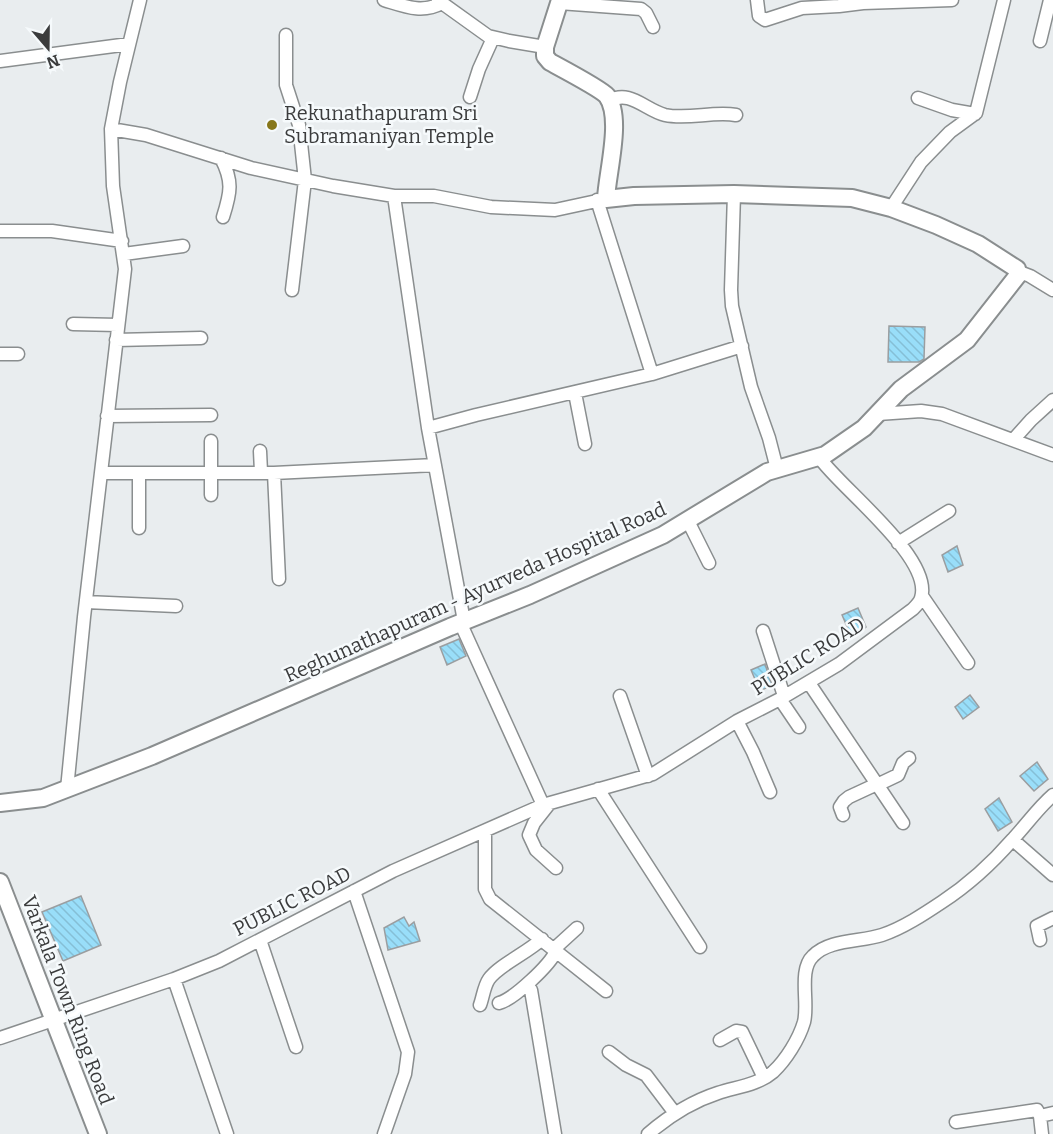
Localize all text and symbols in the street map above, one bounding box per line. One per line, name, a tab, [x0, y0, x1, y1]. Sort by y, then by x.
north arrow	[18, 18, 78, 78]
text: N	[44, 51, 62, 73]
place label: Rekunathapuram Sri Subramaniyan Temple	[284, 101, 494, 148]
marker: Rekunathapuram Sri Subramaniyan Temple	[265, 118, 279, 132]
street label: Reghunathapuram - Ayurveda Hospital Road	[280, 497, 670, 687]
street label: PUBLIC ROAD	[747, 612, 869, 700]
street label: PUBLIC ROAD	[229, 861, 355, 941]
street label: Varkala Town Ring Road	[17, 892, 119, 1108]

